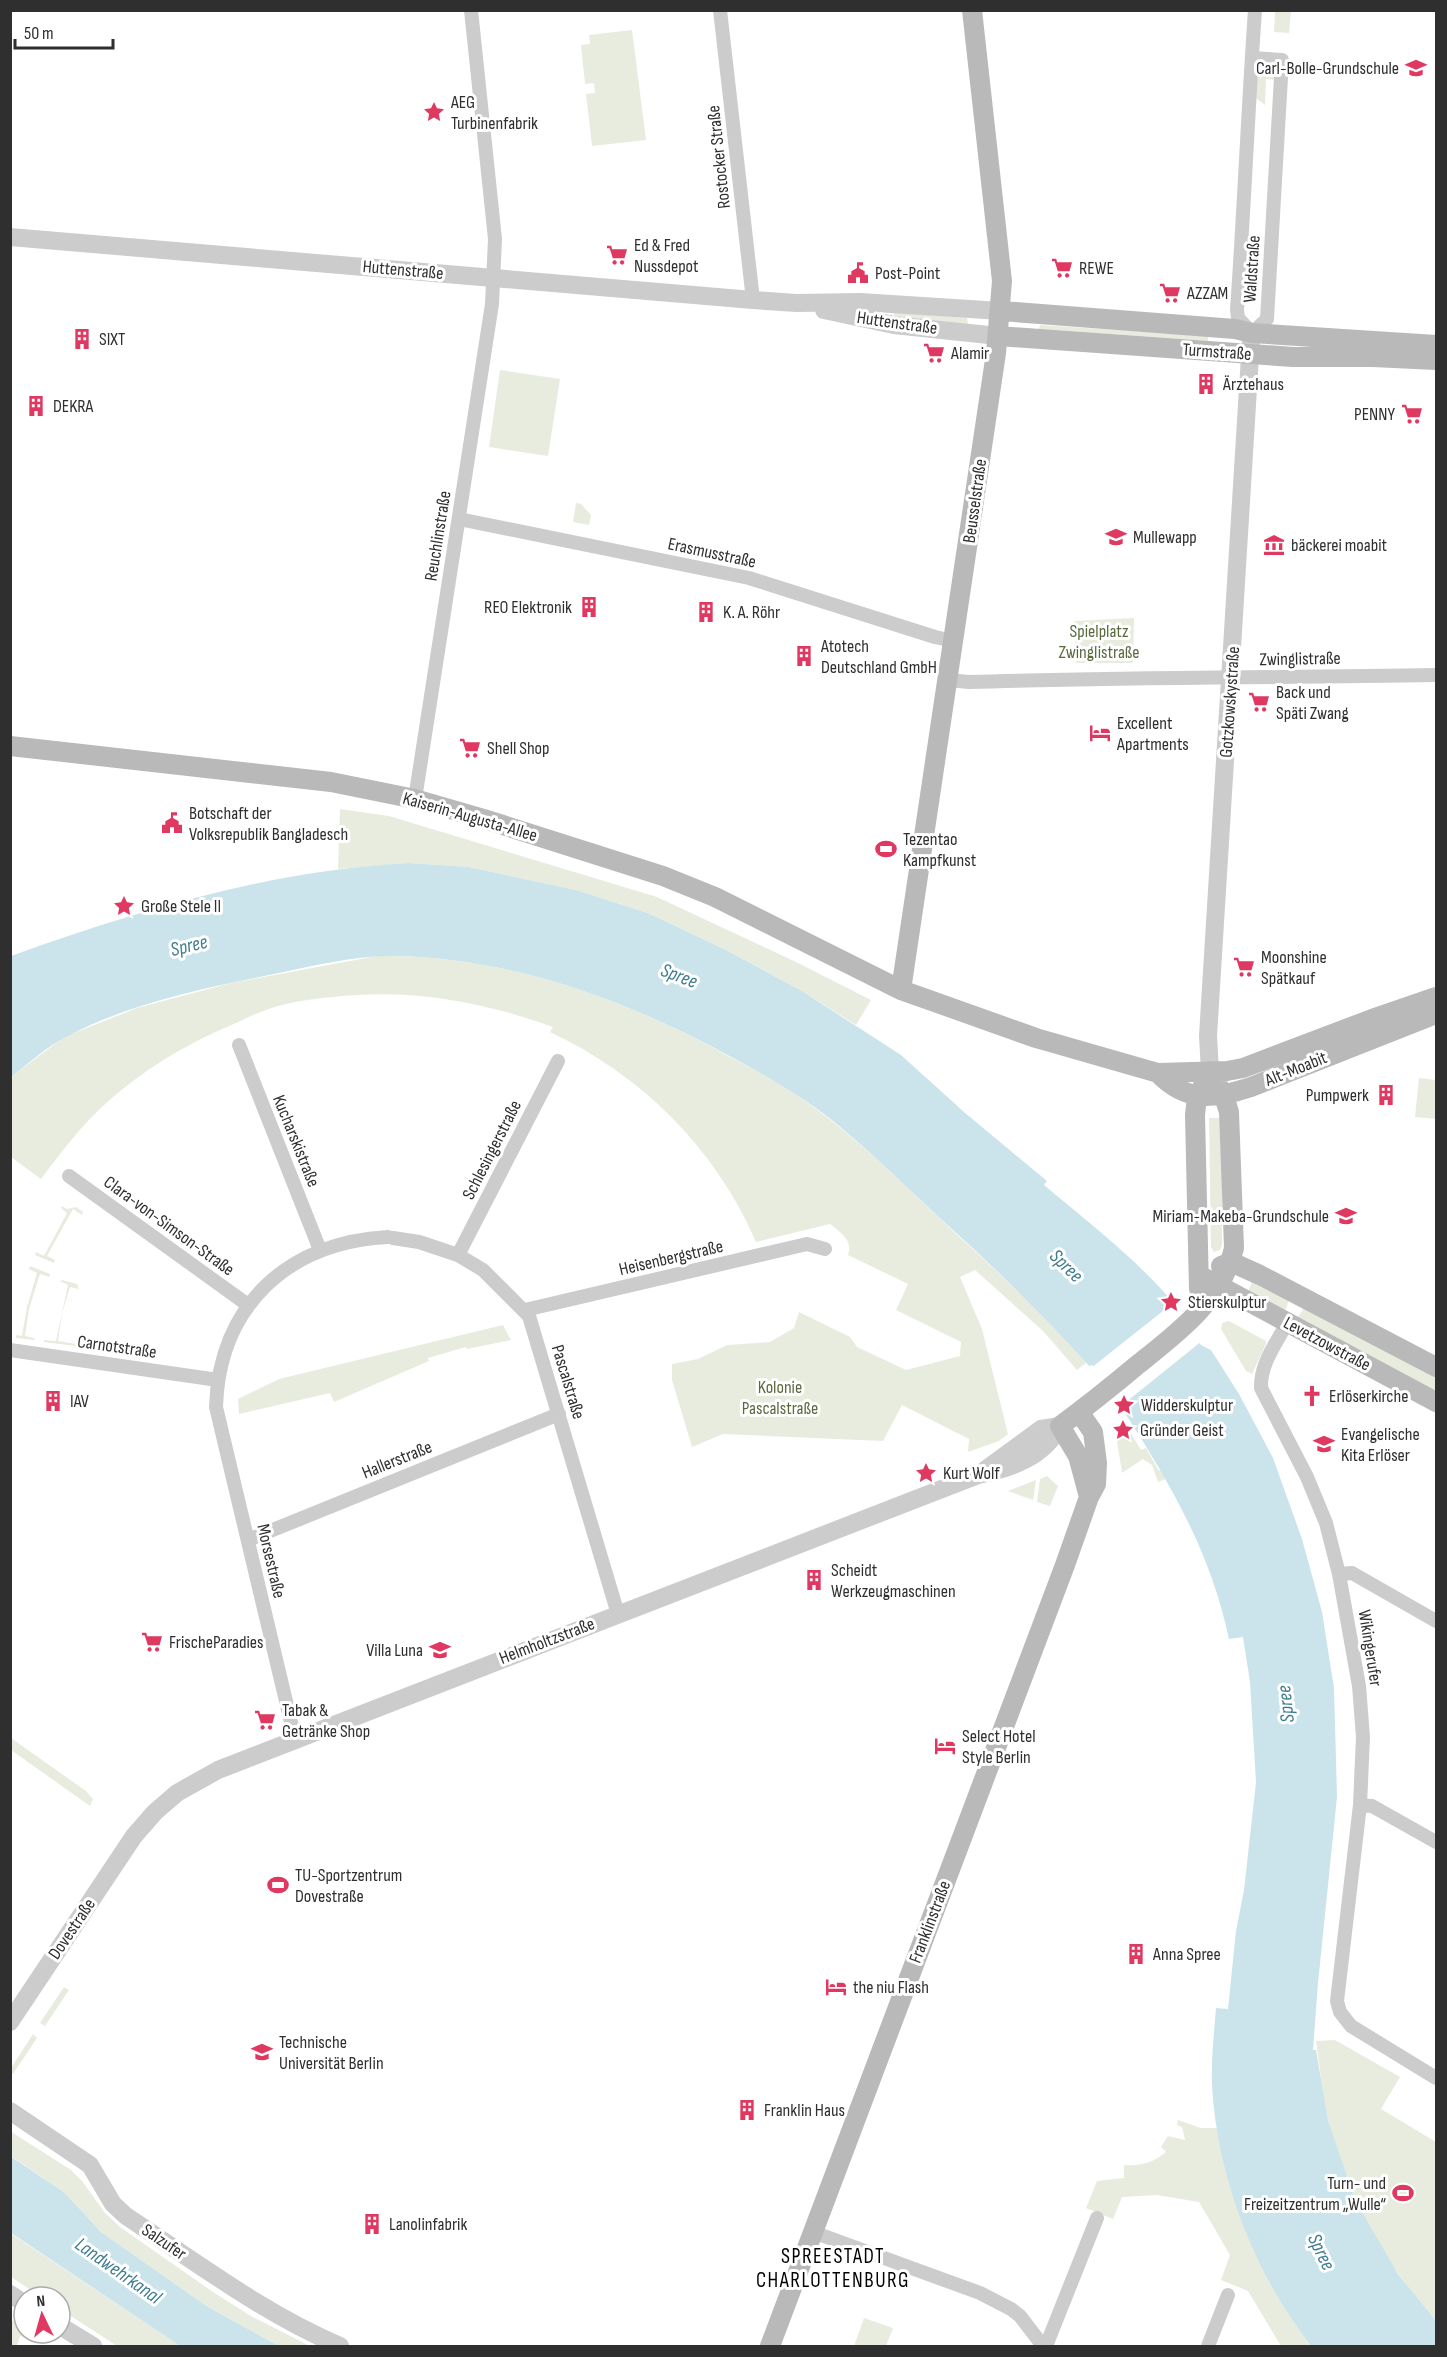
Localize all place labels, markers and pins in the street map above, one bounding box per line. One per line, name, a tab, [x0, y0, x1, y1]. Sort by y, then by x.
school or university icon: Carl-Bolle-Grundschule	[1404, 56, 1428, 80]
place label: Carl-Bolle-Grundschule	[1256, 58, 1399, 79]
place label: AEG Turbinenfabrik	[450, 92, 538, 134]
place icon: AEG Turbinenfabrik	[422, 100, 446, 124]
place label: Ed & Fred Nussdepot	[634, 235, 699, 277]
supermarket icon: Ed & Fred Nussdepot	[605, 243, 629, 267]
supermarket icon: REWE	[1050, 256, 1074, 280]
place label: REWE	[1079, 258, 1114, 279]
public building icon: Post-Point	[846, 261, 870, 285]
place label: Post-Point	[875, 263, 941, 284]
supermarket icon: AZZAM	[1158, 281, 1182, 305]
place label: AZZAM	[1186, 283, 1228, 304]
building icon: SIXT	[70, 327, 94, 351]
place label: SIXT	[99, 329, 125, 350]
supermarket icon: Alamir	[922, 341, 946, 365]
place label: Alamir	[950, 343, 989, 364]
building icon: Ärztehaus	[1194, 372, 1218, 396]
place label: Ärztehaus	[1222, 374, 1284, 395]
building icon: DEKRA	[24, 394, 48, 418]
place label: DEKRA	[53, 396, 94, 417]
supermarket icon: PENNY	[1400, 402, 1424, 426]
place label: PENNY	[1354, 404, 1395, 425]
school or university icon: Mullewapp	[1104, 525, 1128, 549]
place label: Mullewapp	[1133, 527, 1197, 548]
museum icon: bäckerei moabit	[1262, 533, 1286, 557]
place label: bäckerei moabit	[1291, 535, 1387, 556]
building icon: REO Elektronik	[577, 595, 601, 619]
place label: REO Elektronik	[484, 597, 572, 618]
building icon: K. A. Röhr	[694, 600, 718, 624]
place label: K. A. Röhr	[723, 602, 780, 623]
place label: Atotech Deutschland GmbH	[820, 636, 937, 678]
building icon: Atotech Deutschland GmbH	[792, 644, 816, 668]
place label: Back und Späti Zwang	[1276, 682, 1349, 724]
supermarket icon: Back und Späti Zwang	[1247, 690, 1271, 714]
place label: Excellent Apartments	[1116, 713, 1189, 755]
hotel icon: Excellent Apartments	[1088, 721, 1112, 745]
supermarket icon: Shell Shop	[458, 736, 482, 760]
place label: Shell Shop	[487, 738, 550, 759]
place label: Botschaft der Volksrepublik Bangladesch	[189, 803, 348, 845]
public building icon: Botschaft der Volksrepublik Bangladesch	[160, 811, 184, 835]
place label: Tezentao Kampfkunst	[903, 829, 977, 871]
sports icon: Tezentao Kampfkunst	[874, 837, 898, 861]
place icon: Große Stele II	[112, 894, 136, 918]
place label: Große Stele II	[141, 896, 221, 917]
place label: Moonshine Spätkauf	[1261, 947, 1327, 989]
supermarket icon: Moonshine Spätkauf	[1232, 955, 1256, 979]
building icon: Pumpwerk	[1374, 1083, 1398, 1107]
place label: Pumpwerk	[1306, 1085, 1369, 1106]
school or university icon: Miriam-Makeba-Grundschule	[1334, 1204, 1358, 1228]
place label: Miriam-Makeba-Grundschule	[1152, 1206, 1329, 1227]
place icon: Stierskulptur	[1159, 1290, 1183, 1314]
place label: Stierskulptur	[1188, 1292, 1267, 1313]
church icon: Erlöserkirche	[1300, 1384, 1324, 1408]
place label: Erlöserkirche	[1329, 1386, 1409, 1407]
building icon: IAV	[41, 1389, 65, 1413]
place label: IAV	[70, 1391, 89, 1412]
place icon: Widderskulptur	[1112, 1393, 1136, 1417]
place label: Widderskulptur	[1141, 1395, 1233, 1416]
place icon: Gründer Geist	[1111, 1418, 1135, 1442]
place label: Gründer Geist	[1140, 1420, 1224, 1441]
place label: Evangelische Kita Erlöser	[1341, 1424, 1420, 1466]
school or university icon: Evangelische Kita Erlöser	[1312, 1432, 1336, 1456]
place icon: Kurt Wolf	[914, 1461, 938, 1485]
place label: Kurt Wolf	[943, 1463, 1000, 1484]
place label: Scheidt Werkzeugmaschinen	[831, 1560, 956, 1602]
building icon: Scheidt Werkzeugmaschinen	[802, 1568, 826, 1592]
supermarket icon: FrischeParadies	[140, 1630, 164, 1654]
place label: FrischeParadies	[169, 1632, 264, 1653]
school or university icon: Villa Luna	[428, 1638, 452, 1662]
place label: Villa Luna	[366, 1640, 423, 1661]
place label: Tabak & Getränke Shop	[282, 1700, 370, 1742]
supermarket icon: Tabak & Getränke Shop	[253, 1708, 277, 1732]
place label: Select Hotel Style Berlin	[962, 1726, 1036, 1768]
hotel icon: Select Hotel Style Berlin	[933, 1734, 957, 1758]
place label: TU-Sportzentrum Dovestraße	[295, 1865, 402, 1907]
sports icon: TU-Sportzentrum Dovestraße	[266, 1873, 290, 1897]
building icon: Anna Spree	[1124, 1942, 1148, 1966]
place label: Anna Spree	[1152, 1944, 1221, 1965]
hotel icon: the niu Flash	[824, 1975, 848, 1999]
place label: the niu Flash	[853, 1977, 929, 1998]
place label: Technische Universität Berlin	[279, 2032, 384, 2074]
school or university icon: Technische Universität Berlin	[250, 2040, 274, 2064]
building icon: Franklin Haus	[735, 2098, 759, 2122]
place label: Franklin Haus	[764, 2100, 845, 2121]
place label: Turn- und Freizeitzentrum „Wulle“	[1244, 2173, 1386, 2215]
sports icon: Turn- und Freizeitzentrum „Wulle“	[1391, 2181, 1415, 2205]
building icon: Lanolinfabrik	[360, 2212, 384, 2236]
place label: Lanolinfabrik	[389, 2214, 467, 2235]

